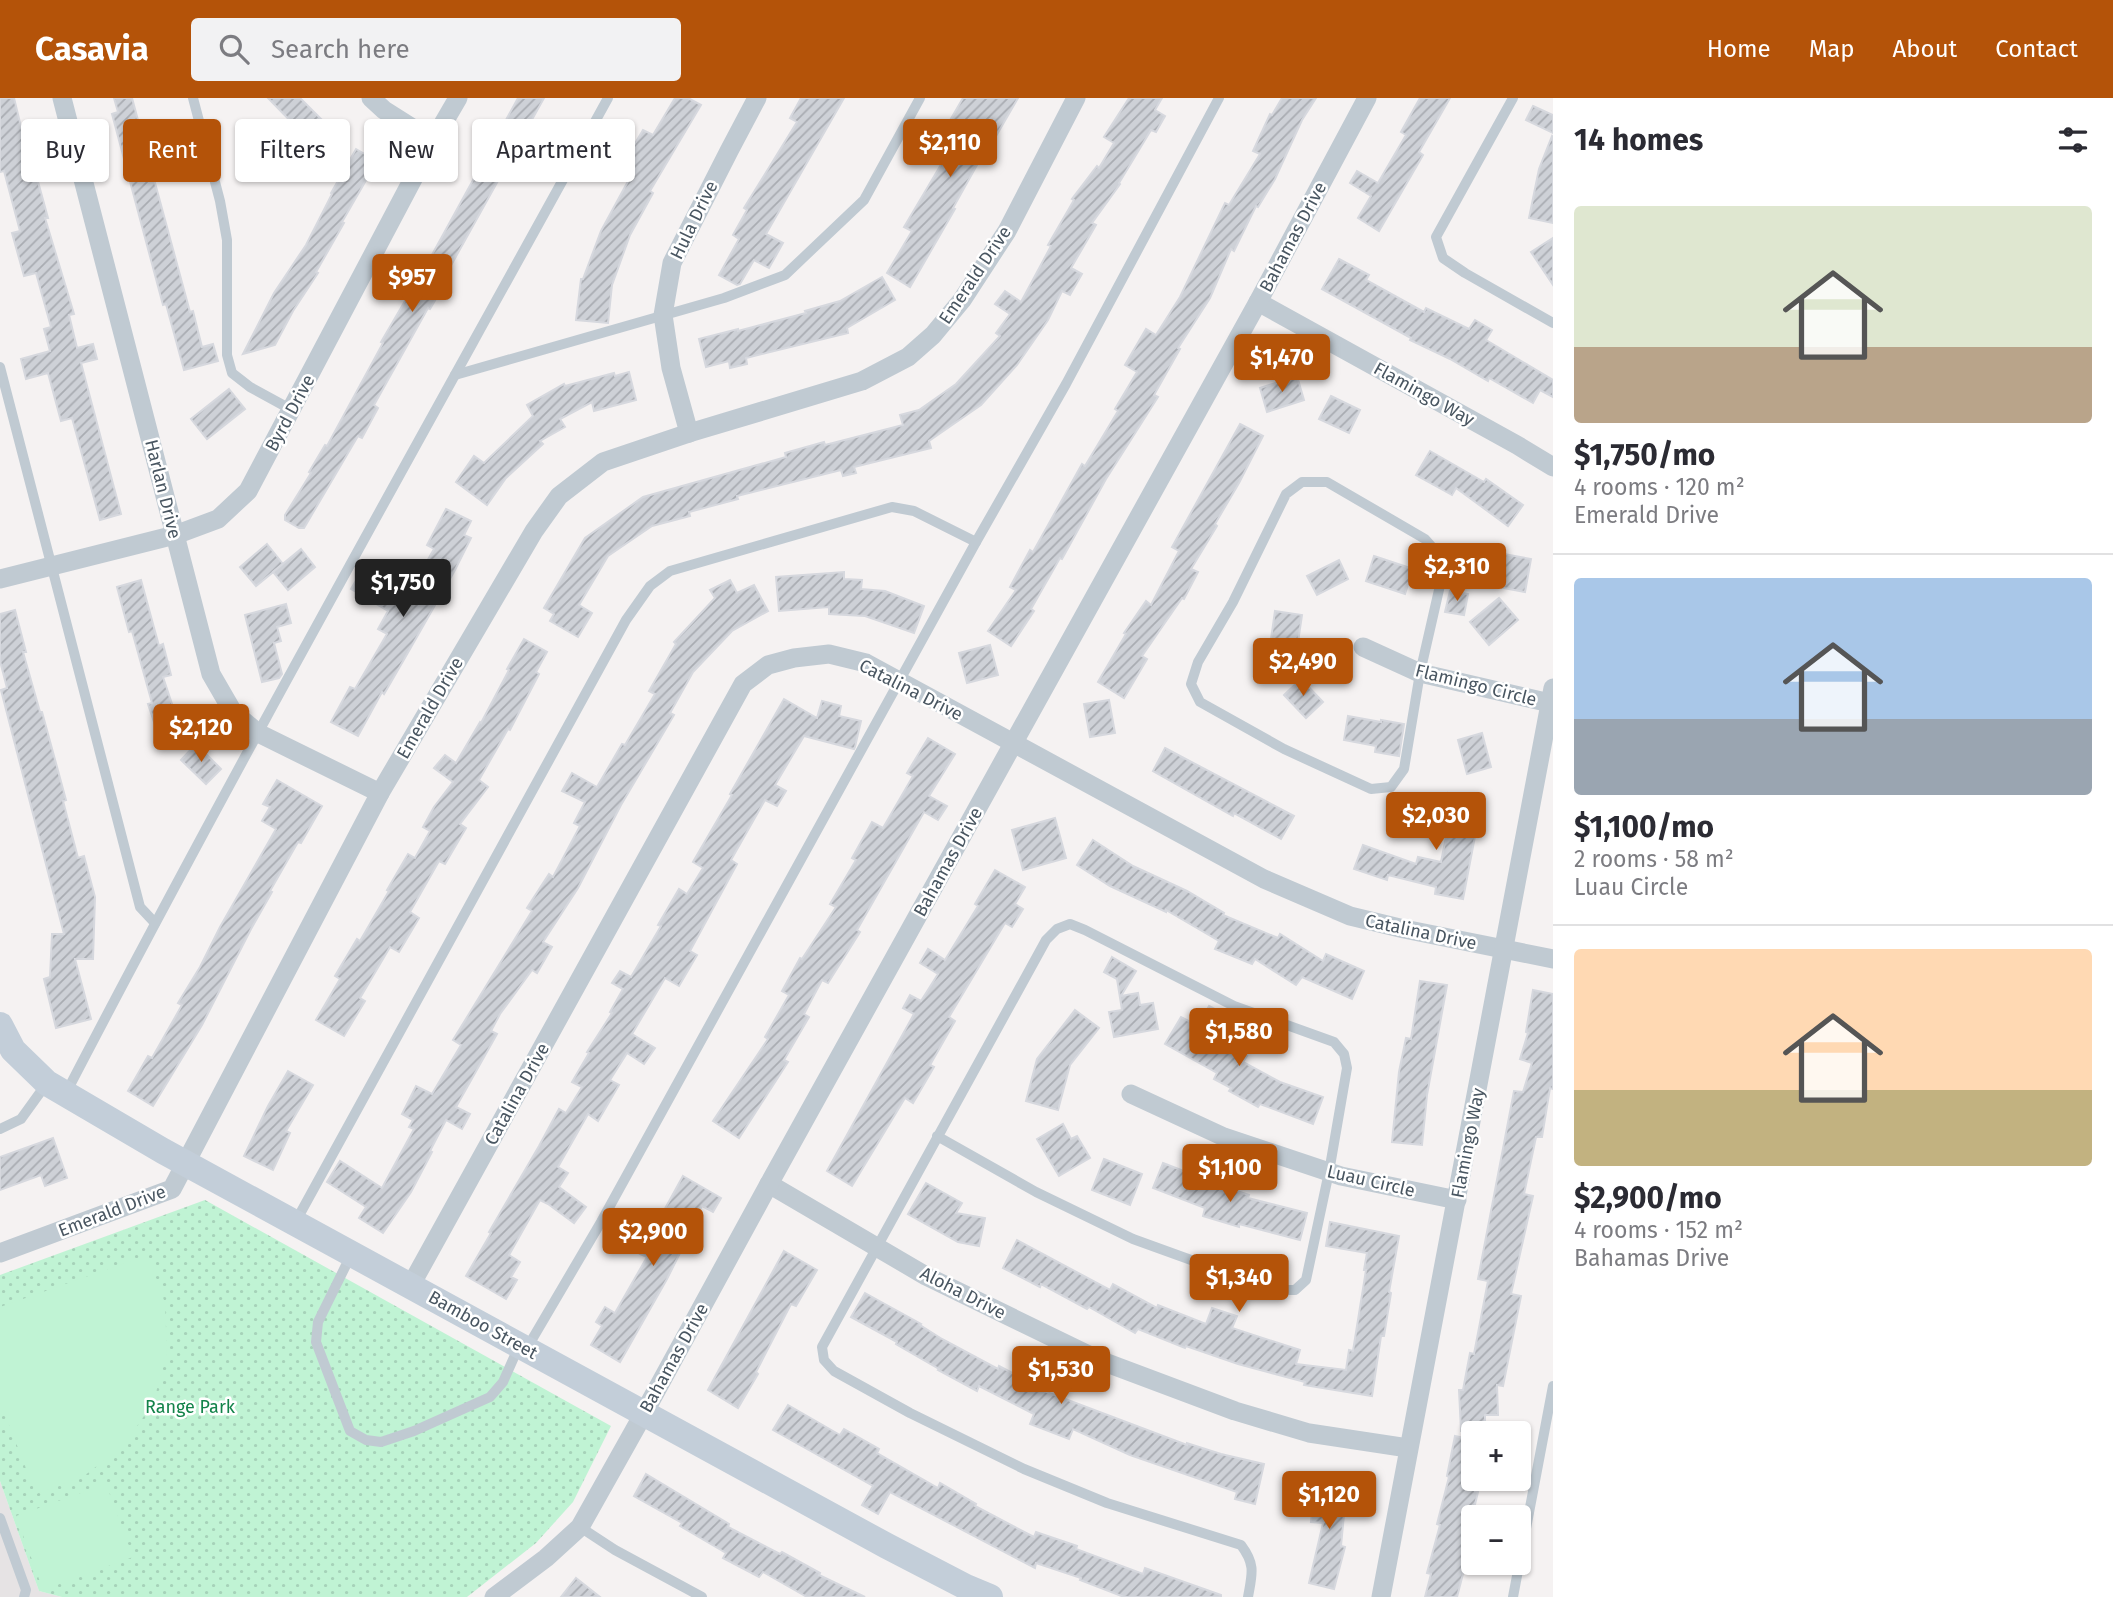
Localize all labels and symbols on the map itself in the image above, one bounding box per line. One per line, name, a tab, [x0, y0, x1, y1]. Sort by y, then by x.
pin: $2,110	[893, 120, 1007, 179]
street label: Hula Drive	[666, 177, 722, 263]
street label: Bahamas Drive	[1255, 178, 1331, 296]
street label: Emerald Drive	[934, 222, 1016, 328]
pin: $957	[371, 254, 453, 314]
pin: $1,470	[1225, 334, 1339, 394]
street label: Flamingo Way	[1370, 357, 1478, 431]
street label: Byrd Drive	[261, 371, 319, 455]
street label: Harlan Drive	[140, 437, 186, 541]
pin: $2,310	[1400, 544, 1514, 603]
pin: $1,750	[346, 560, 460, 619]
pin: $2,490	[1246, 638, 1360, 698]
street label: Emerald Drive	[392, 653, 468, 763]
street label: Catalina Drive	[856, 654, 966, 726]
street label: Flamingo Circle	[1413, 659, 1539, 711]
pin: $2,120	[144, 704, 258, 764]
pin: $2,030	[1379, 792, 1493, 852]
street label: Bahamas Drive	[909, 804, 987, 920]
street label: Catalina Drive	[1363, 909, 1479, 955]
pin: $1,580	[1182, 1009, 1296, 1068]
street label: Catalina Drive	[480, 1039, 554, 1149]
street label: Flamingo Way	[1447, 1086, 1489, 1200]
pin: $1,100	[1173, 1144, 1287, 1204]
street label: Luau Circle	[1325, 1160, 1417, 1202]
street label: Emerald Drive	[55, 1180, 169, 1242]
pin: $2,900	[596, 1208, 710, 1268]
pin: $1,340	[1182, 1254, 1296, 1314]
street label: Aloha Drive	[916, 1262, 1010, 1324]
street label: Bamboo Street	[425, 1286, 542, 1364]
street label: Bahamas Drive	[635, 1300, 713, 1416]
pin: $1,530	[1004, 1346, 1118, 1406]
park label: Range Park	[145, 1396, 236, 1418]
pin: $1,120	[1272, 1472, 1386, 1531]

